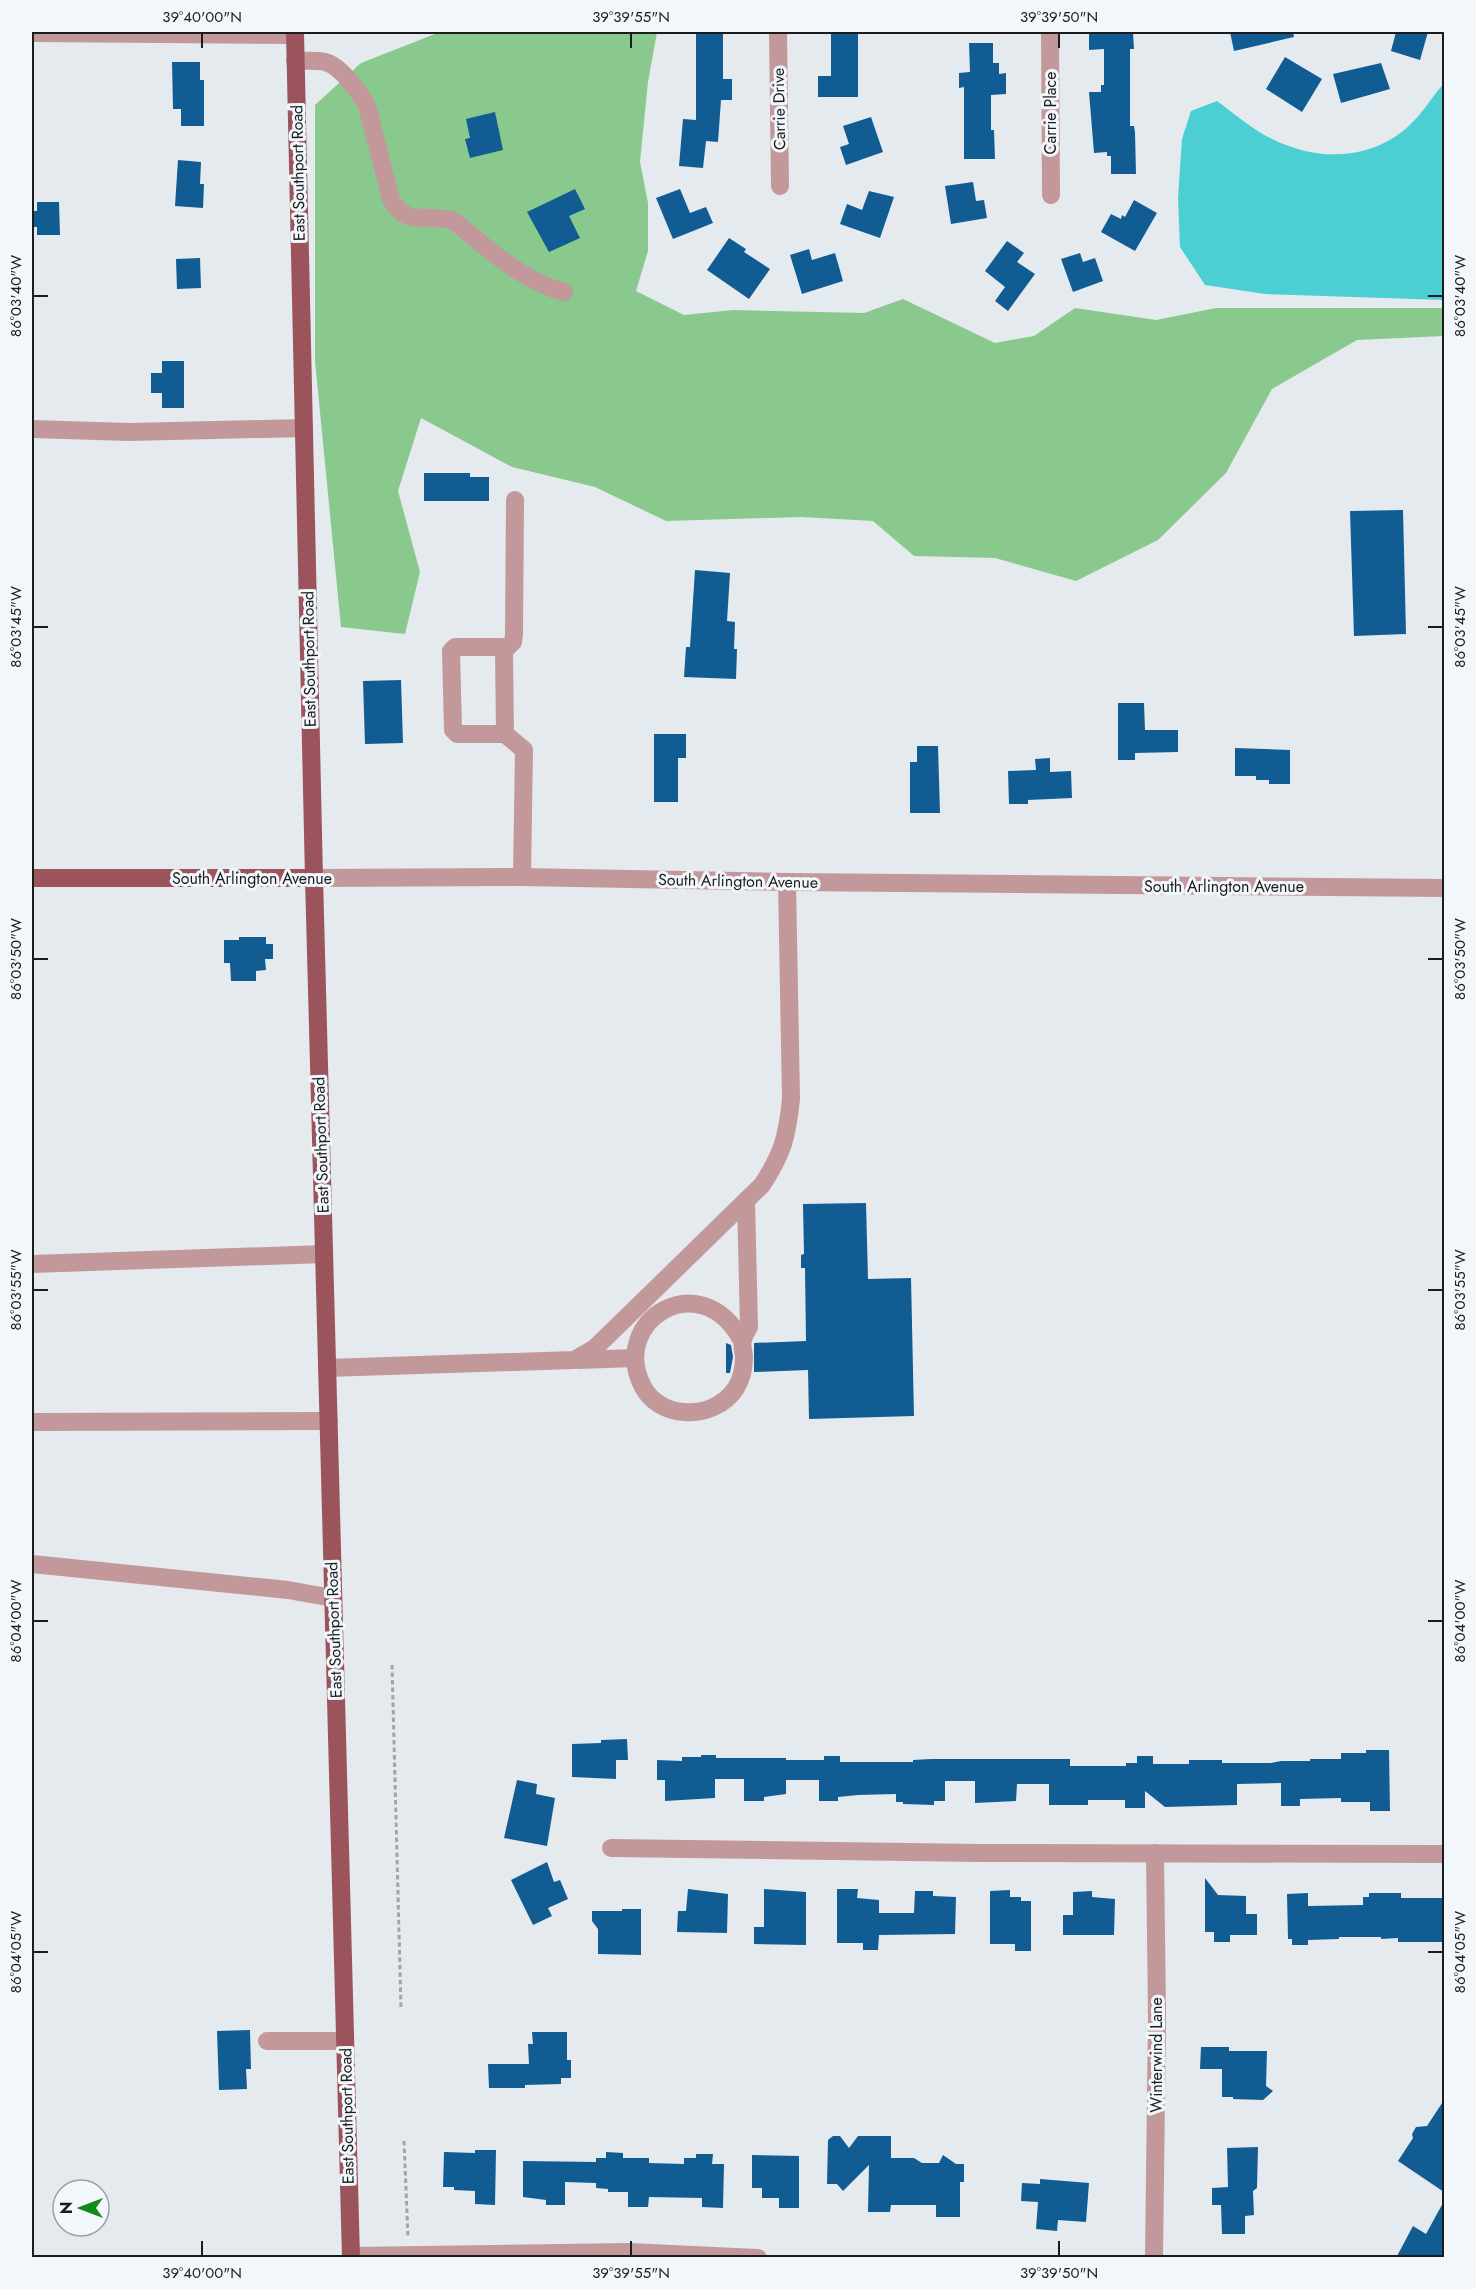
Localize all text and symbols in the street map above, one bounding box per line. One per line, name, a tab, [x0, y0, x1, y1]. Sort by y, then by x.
text: 39°40'00"N	[162, 6, 242, 28]
text: 39°39'55"N	[592, 6, 670, 28]
text: 39°39'50"N	[1020, 6, 1098, 28]
street label: Carrie Drive	[767, 68, 791, 150]
street label: Carrie Place	[1039, 72, 1062, 154]
street label: East Southport Road	[285, 105, 311, 241]
text: 86°03'40"W	[5, 255, 27, 337]
text: 86°03'40"W	[1449, 255, 1471, 337]
text: 86°03'45"W	[5, 586, 27, 668]
text: 86°03'45"W	[1449, 586, 1471, 668]
street label: East Southport Road	[296, 591, 322, 727]
street label: South Arlington Avenue	[172, 867, 332, 890]
street label: South Arlington Avenue	[658, 868, 818, 894]
street label: South Arlington Avenue	[1144, 875, 1304, 898]
text: 86°03'50"W	[5, 918, 27, 1000]
text: 86°03'50"W	[1449, 918, 1471, 1000]
street label: East Southport Road	[307, 1077, 335, 1213]
text: 86°03'55"W	[5, 1249, 27, 1331]
text: 86°03'55"W	[1449, 1249, 1471, 1331]
street label: East Southport Road	[320, 1562, 348, 1698]
text: 86°04'00"W	[5, 1579, 27, 1662]
text: 86°04'00"W	[1449, 1579, 1471, 1662]
text: 86°04'05"W	[5, 1911, 27, 1993]
text: 86°04'05"W	[1449, 1911, 1471, 1993]
street label: Winterwind Lane	[1145, 1997, 1168, 2113]
street label: East Southport Road	[334, 2048, 360, 2184]
north arrow	[51, 2178, 111, 2238]
text: N	[55, 2202, 78, 2214]
text: 39°40'00"N	[162, 2262, 242, 2284]
text: 39°39'55"N	[592, 2262, 670, 2284]
text: 39°39'50"N	[1020, 2262, 1098, 2284]

